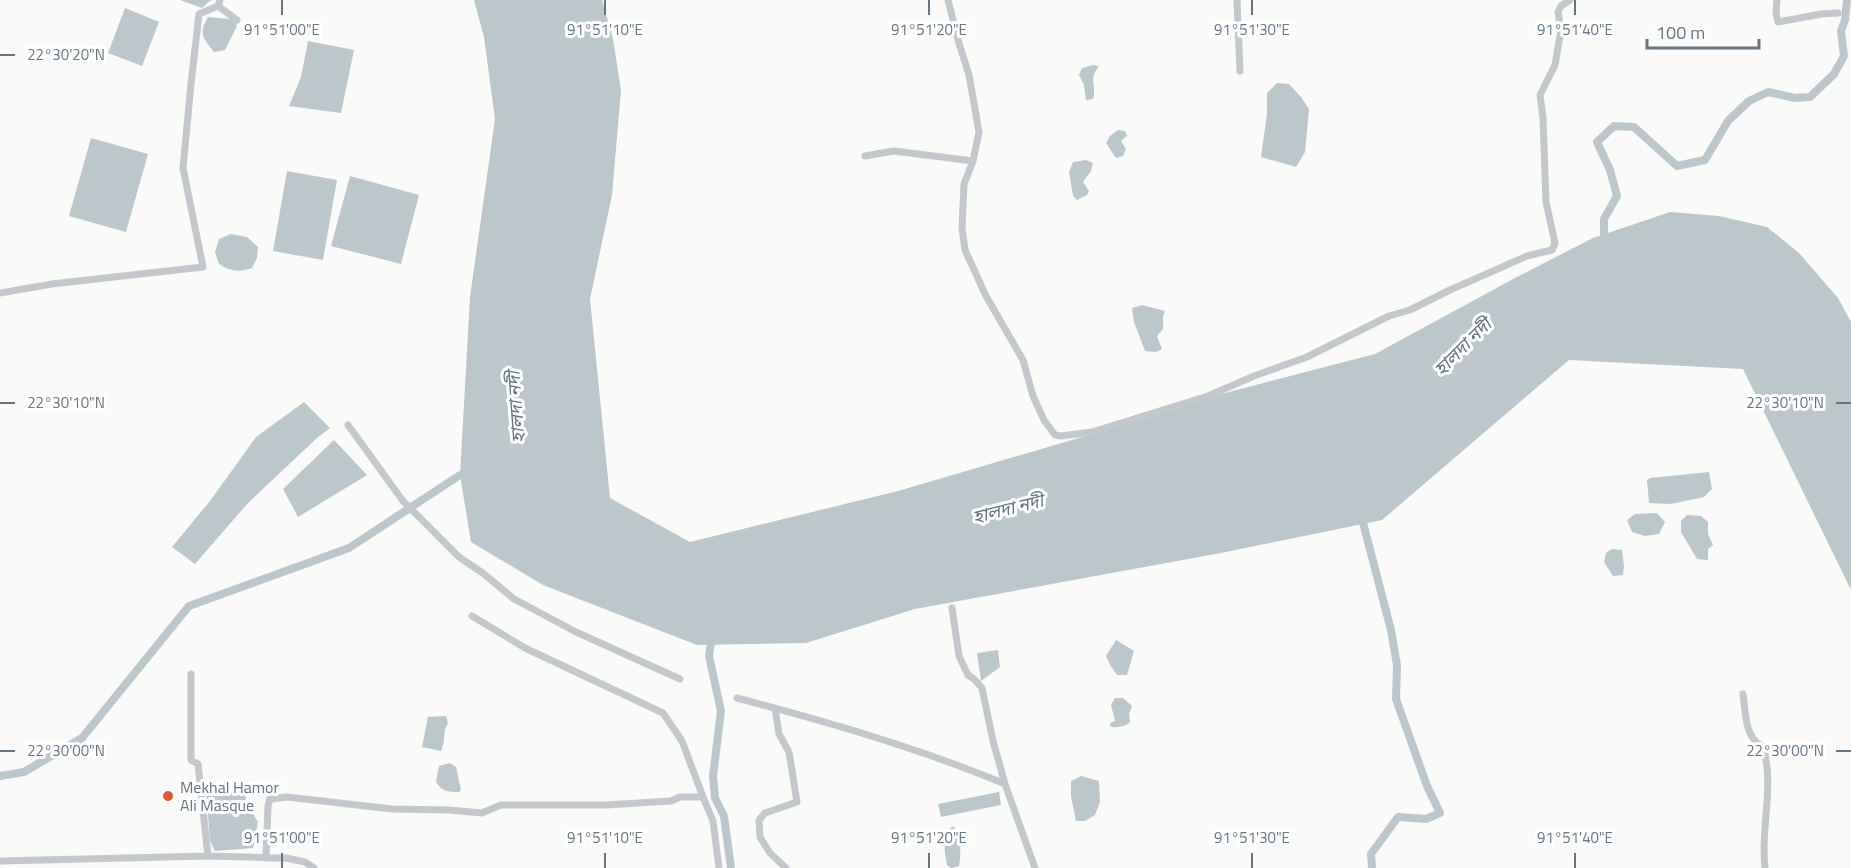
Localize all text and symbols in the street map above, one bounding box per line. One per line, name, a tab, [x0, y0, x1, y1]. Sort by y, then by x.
scale bar	[1647, 12, 1760, 50]
text: 91°51'00"E	[244, 18, 320, 41]
text: 91°51'10"E	[567, 18, 643, 41]
text: 91°51'20"E	[891, 18, 967, 41]
text: 91°51'30"E	[1214, 18, 1290, 41]
text: 91°51'40"E	[1537, 18, 1613, 41]
text: 100 m	[1656, 19, 1705, 46]
text: 22°30'20"N	[27, 43, 105, 66]
water label: হালদা নদী	[1428, 309, 1500, 382]
water label: হালদা নদী	[499, 367, 531, 444]
text: 22°30'10"N	[27, 391, 105, 414]
text: 22°30'10"N	[1746, 391, 1824, 414]
water label: হালদা নদী	[970, 486, 1049, 530]
text: 22°30'00"N	[27, 739, 105, 762]
text: 22°30'00"N	[1746, 739, 1824, 762]
place label: Mekhal Hamor Ali Masque	[180, 775, 280, 817]
marker: Mekhal Hamor Ali Masque	[161, 789, 175, 803]
text: 91°51'00"E	[244, 826, 320, 849]
text: 91°51'10"E	[567, 826, 643, 849]
text: 91°51'20"E	[891, 826, 967, 849]
text: 91°51'30"E	[1214, 826, 1290, 849]
text: 91°51'40"E	[1537, 826, 1613, 849]

